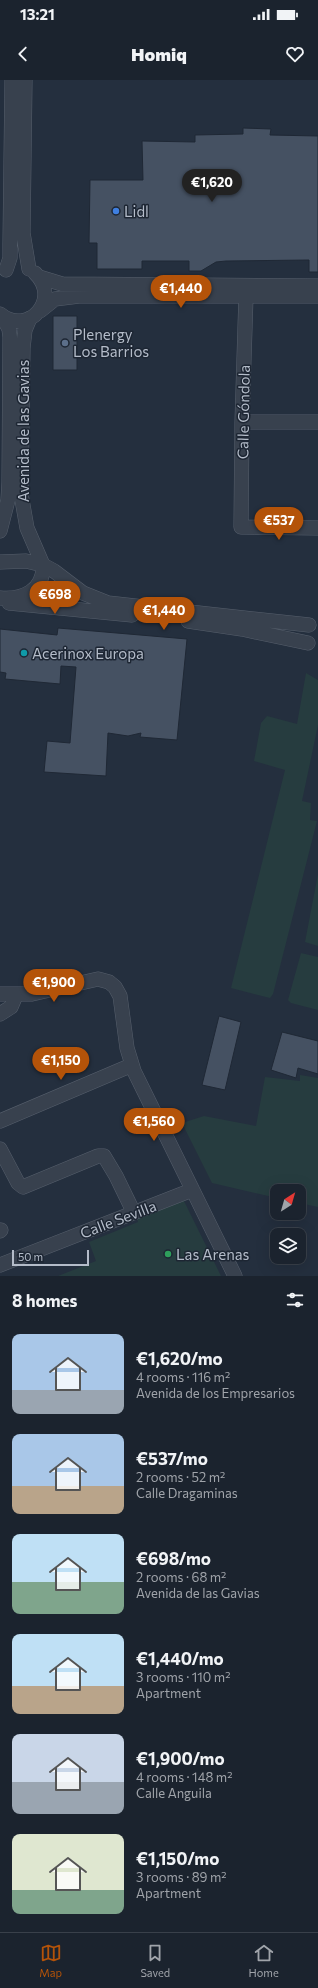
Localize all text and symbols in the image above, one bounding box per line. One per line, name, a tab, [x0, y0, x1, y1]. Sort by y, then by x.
text: 13:21	[20, 5, 55, 23]
icon: back	[12, 43, 34, 65]
text: Homiq	[131, 43, 187, 65]
icon: heart	[284, 43, 306, 65]
pin: €1,620	[179, 169, 245, 203]
text: €1,620	[191, 174, 233, 190]
place label: Lidl	[124, 202, 149, 220]
marker: Lidl	[111, 206, 121, 216]
pin: €1,440	[148, 275, 214, 309]
text: €1,440	[160, 280, 202, 296]
place label: Plenergy Los Barrios	[73, 325, 149, 360]
marker: Plenergy Los Barrios	[60, 338, 70, 348]
street label: Avenida de las Gavias	[14, 360, 32, 502]
street label: Calle Góndola	[233, 365, 253, 459]
pin: €537	[255, 507, 303, 541]
text: €537	[263, 512, 295, 528]
pin: €698	[31, 581, 79, 615]
text: €698	[38, 586, 72, 602]
pin: €1,440	[131, 597, 197, 631]
text: €1,440	[143, 602, 185, 618]
place label: Acerinox Europa	[32, 644, 144, 662]
marker: Acerinox Europa	[19, 648, 29, 658]
pin: €1,900	[21, 969, 87, 1003]
text: €1,900	[32, 974, 76, 990]
pin: €1,150	[28, 1047, 94, 1081]
text: €1,150	[41, 1052, 81, 1068]
pin: €1,560	[121, 1108, 187, 1142]
text: €1,560	[133, 1113, 175, 1129]
north arrow	[270, 1184, 306, 1220]
map controls	[270, 1184, 306, 1264]
street label: Calle Sevilla	[77, 1196, 159, 1242]
button: layers	[270, 1228, 306, 1264]
place label: Las Arenas	[176, 1245, 250, 1263]
scale bar	[12, 1248, 89, 1267]
marker: Las Arenas	[163, 1249, 173, 1259]
text: 50 m	[18, 1250, 43, 1263]
icon: filters	[284, 1289, 306, 1311]
text: 8 homes	[12, 1290, 77, 1311]
text: €1,620/mo	[136, 1348, 223, 1369]
icon: home	[44, 1350, 92, 1398]
text: 4 rooms · 116 m²	[136, 1369, 230, 1385]
text: Avenida de los Empresarios	[136, 1385, 295, 1401]
text: €537/mo	[136, 1448, 208, 1469]
icon: home	[44, 1450, 92, 1498]
text: 2 rooms · 52 m²	[136, 1469, 225, 1485]
text: Calle Dragaminas	[136, 1485, 238, 1501]
text: €698/mo	[136, 1548, 211, 1569]
icon: home	[44, 1550, 92, 1598]
text: 2 rooms · 68 m²	[136, 1569, 226, 1585]
text: Avenida de las Gavias	[136, 1585, 260, 1601]
text: €1,440/mo	[136, 1648, 224, 1669]
icon: home	[44, 1650, 92, 1698]
text: 3 rooms · 110 m²	[136, 1669, 230, 1685]
text: Apartment	[136, 1685, 201, 1701]
text: €1,900/mo	[136, 1748, 225, 1769]
icon: home	[44, 1750, 92, 1798]
text: 4 rooms · 148 m²	[136, 1769, 232, 1785]
text: Calle Anguila	[136, 1785, 212, 1801]
text: €1,150/mo	[136, 1848, 219, 1869]
icon: home	[44, 1850, 92, 1898]
text: 3 rooms · 89 m²	[136, 1869, 227, 1885]
text: Apartment	[136, 1885, 201, 1901]
tab: Map	[39, 1942, 62, 1979]
tab: Saved	[140, 1942, 170, 1979]
tab: Home	[249, 1942, 279, 1979]

